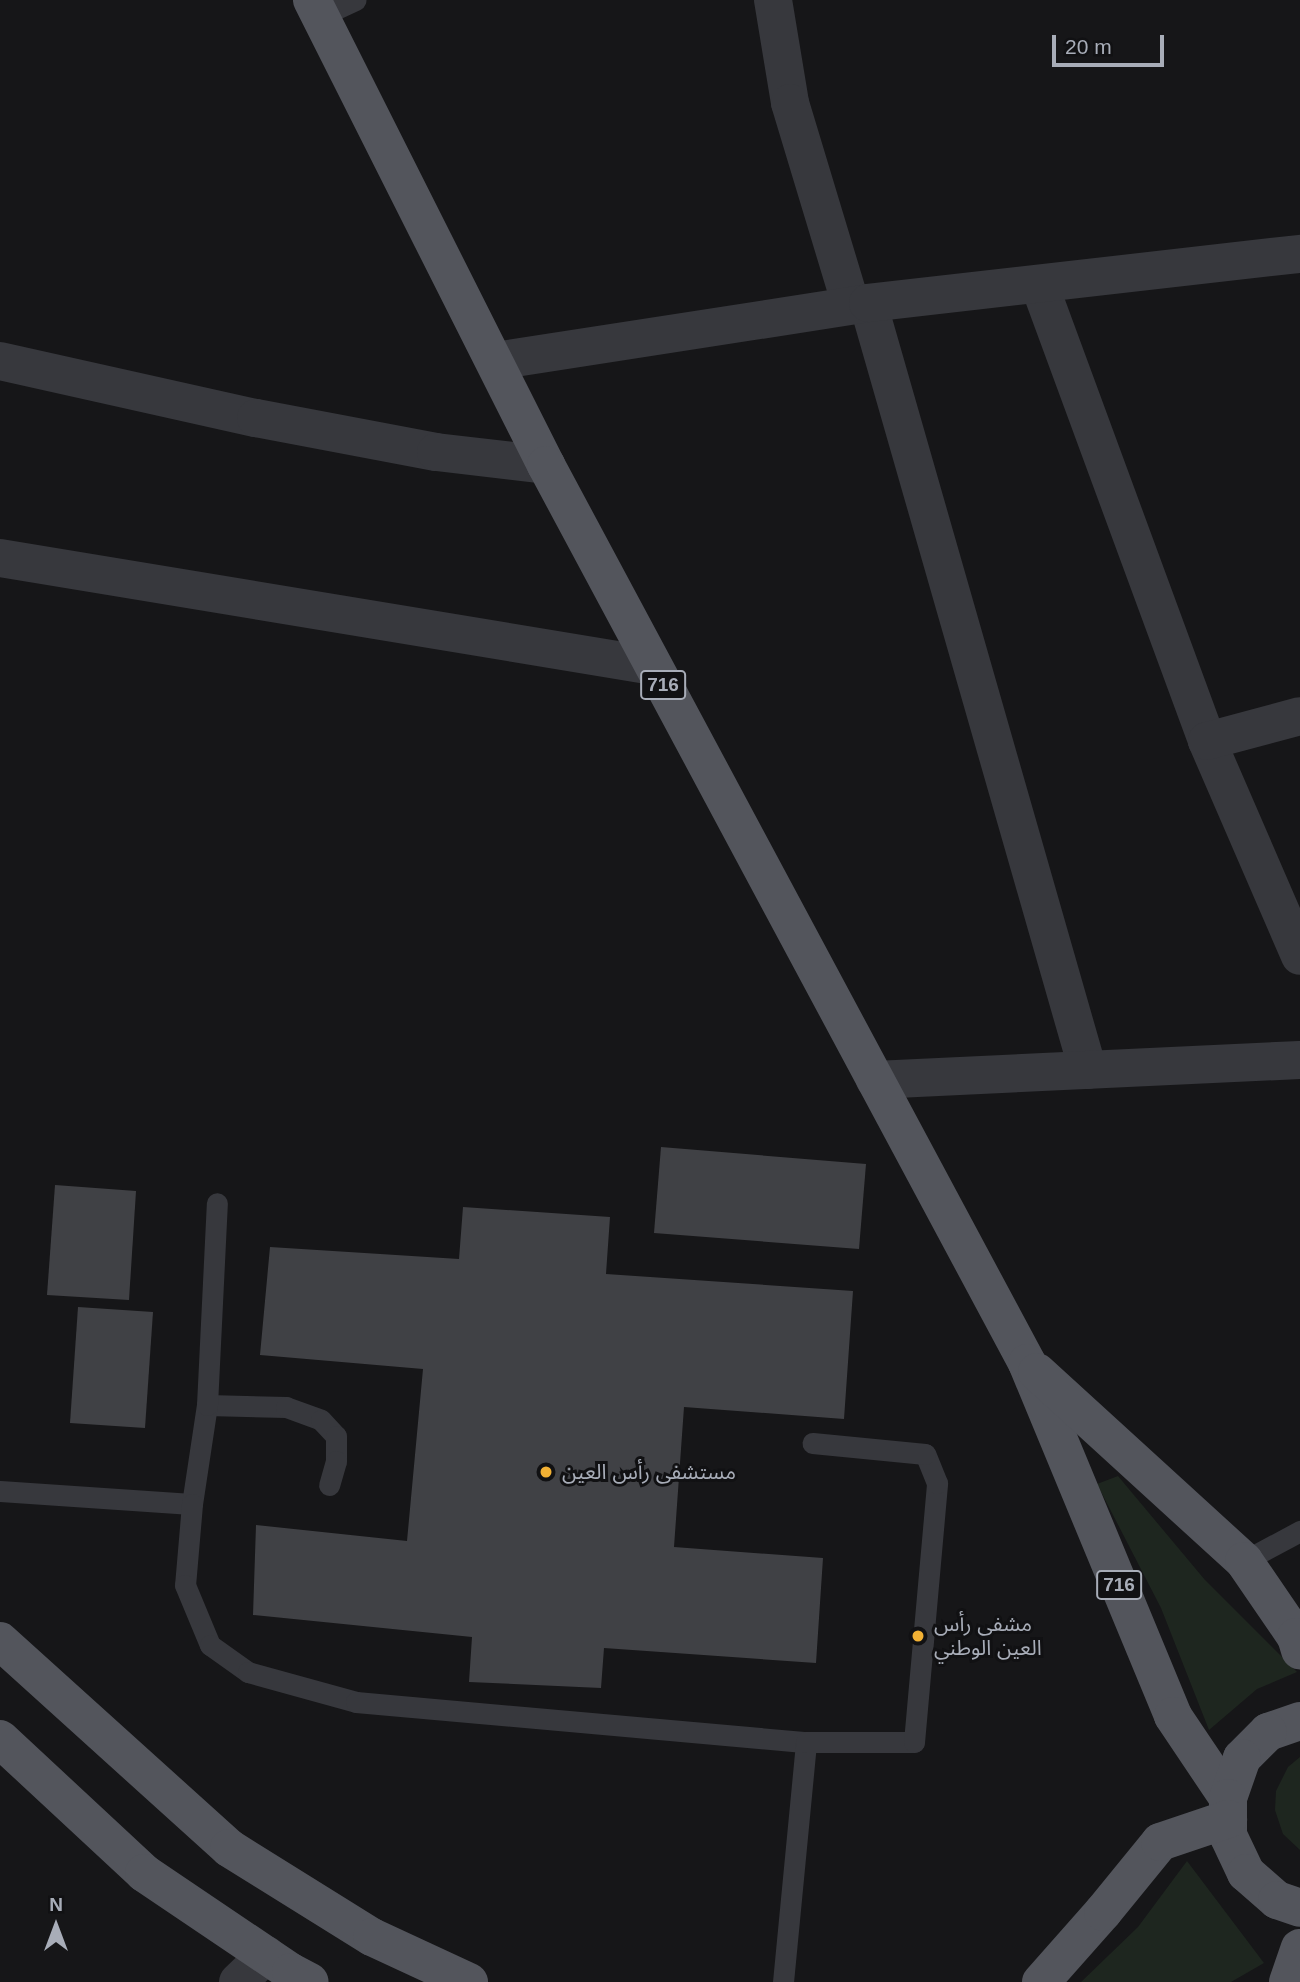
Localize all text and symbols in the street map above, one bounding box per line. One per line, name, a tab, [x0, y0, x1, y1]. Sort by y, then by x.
scale bar	[1055, 21, 1167, 65]
text: 20 m	[1065, 35, 1112, 58]
road number: 716	[638, 670, 688, 700]
place label: مستشفى رأس العين	[562, 1459, 736, 1485]
marker: مستشفى رأس العين	[536, 1462, 556, 1482]
road number: 716	[1094, 1569, 1144, 1600]
place label: مشفى رأس العين الوطني	[934, 1611, 1042, 1661]
marker: مشفى رأس العين الوطني	[908, 1626, 928, 1646]
north arrow	[21, 1891, 91, 1961]
text: N	[49, 1894, 63, 1915]

